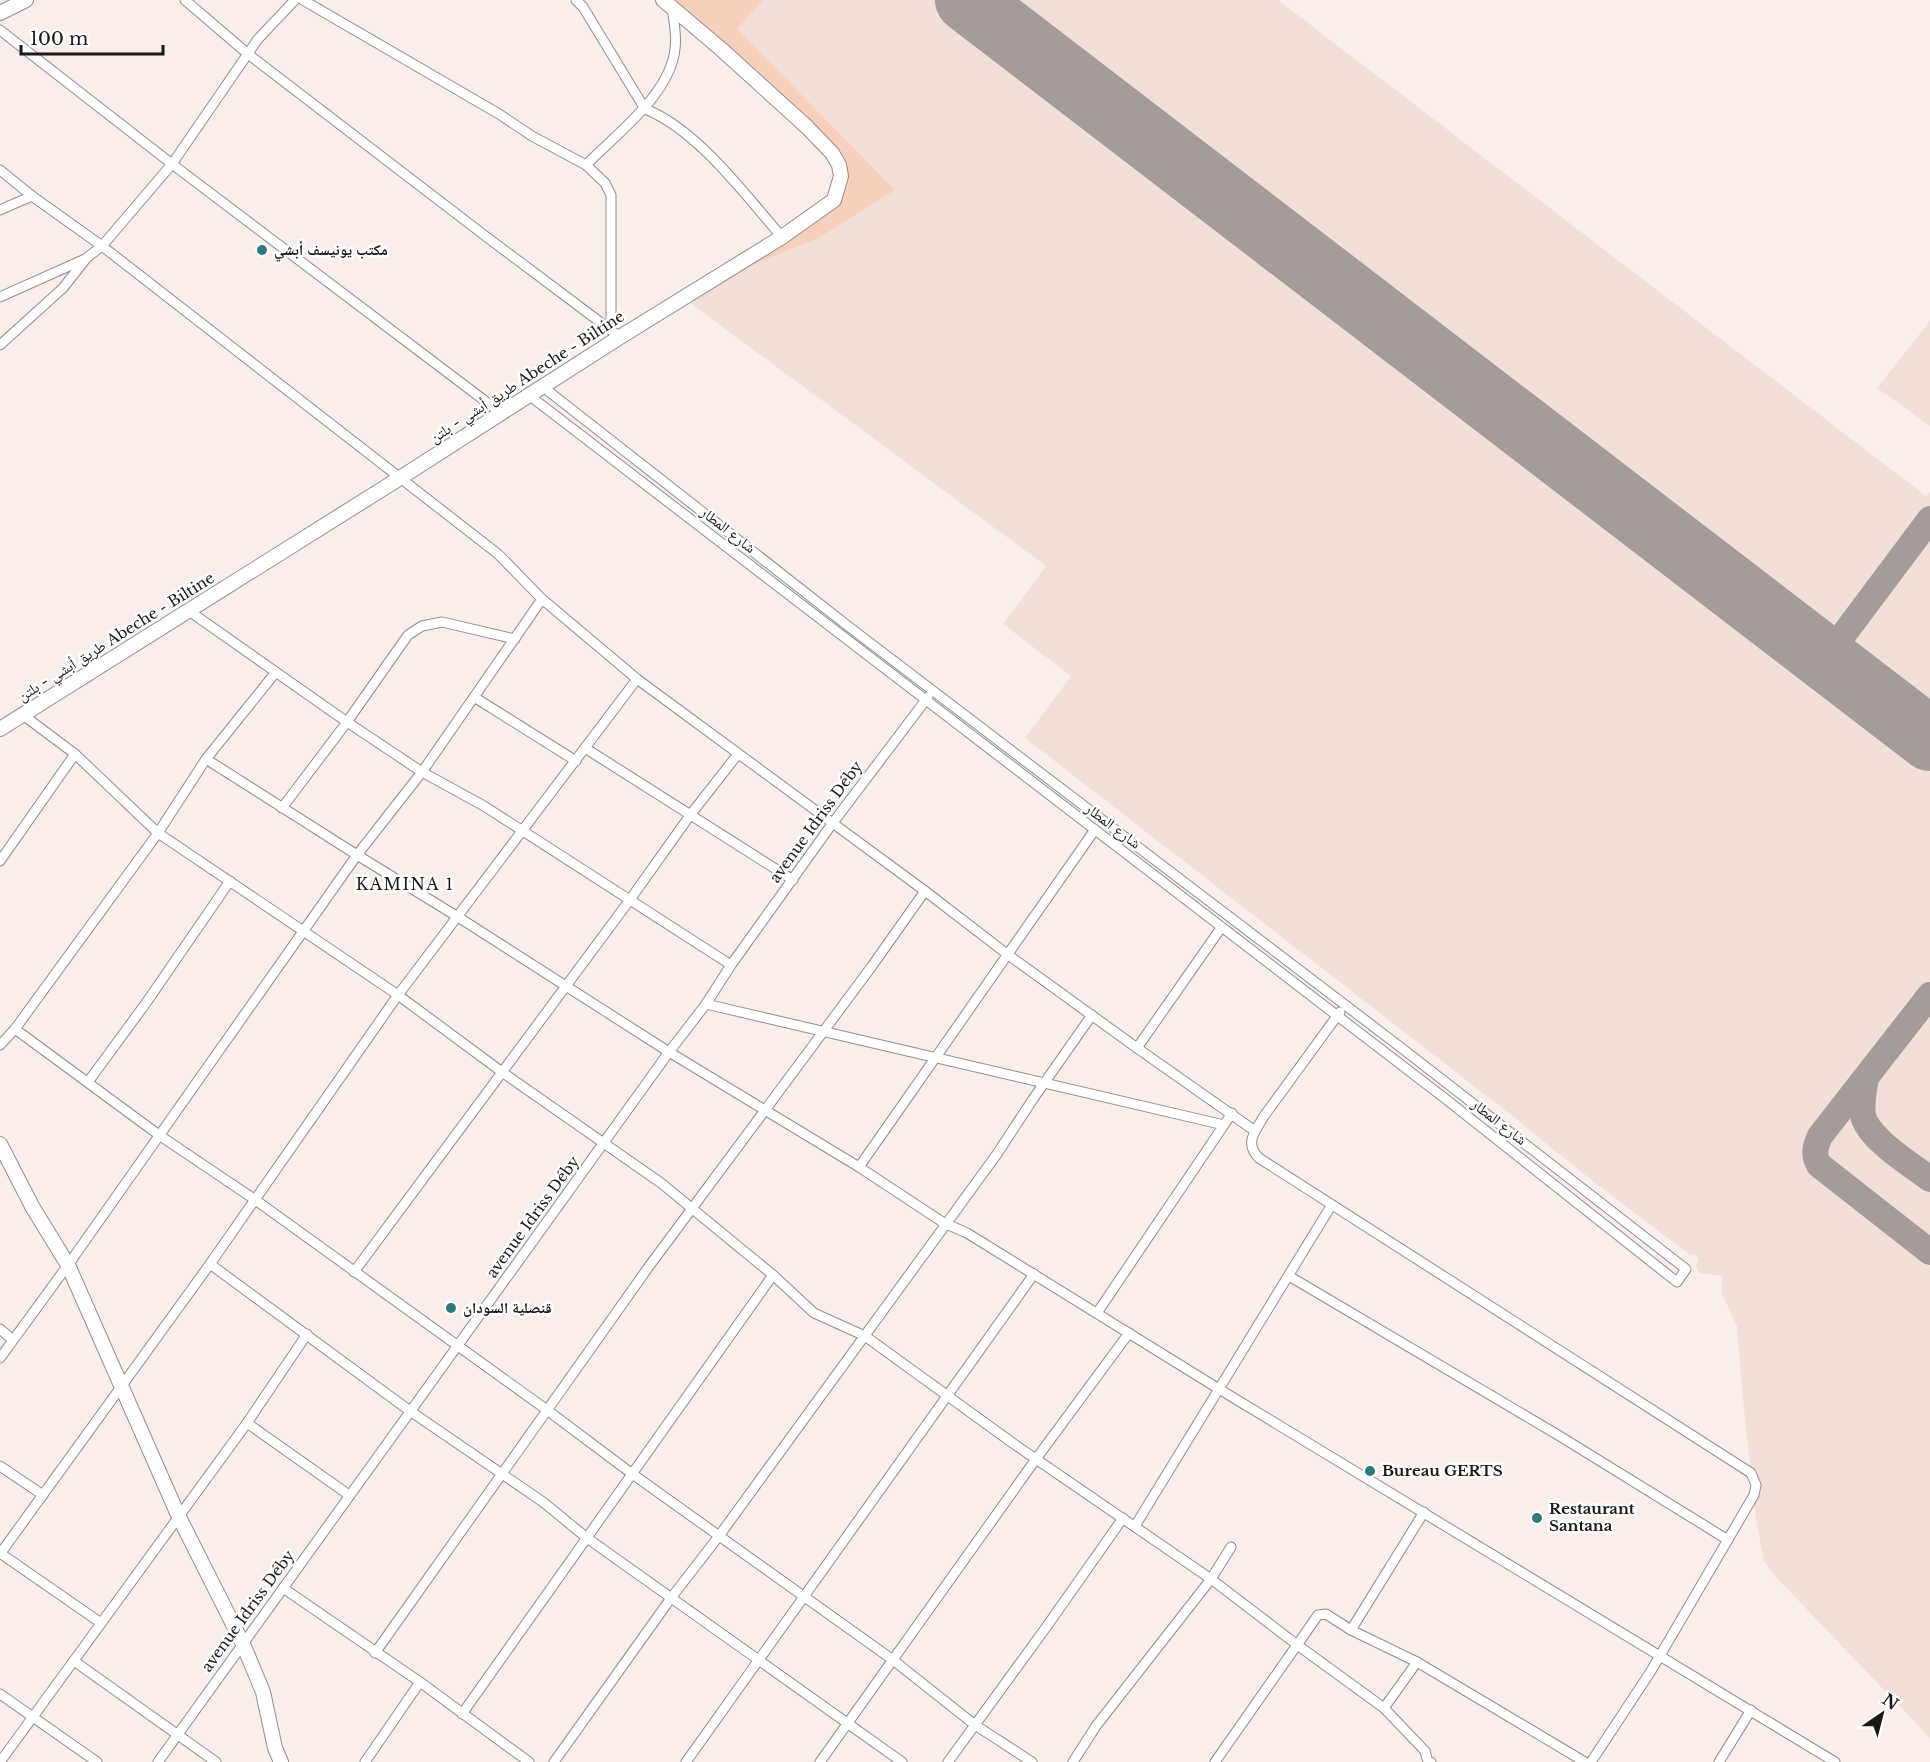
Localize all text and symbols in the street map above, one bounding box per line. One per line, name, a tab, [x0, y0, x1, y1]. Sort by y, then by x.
scale bar	[21, 18, 164, 56]
text: 100 m	[30, 28, 88, 50]
place label: مكتب يونيسف أبشي	[274, 240, 388, 262]
marker: مكتب يونيسف أبشي	[255, 243, 269, 257]
street label: طريق أبشي - بلتن Abeche - Biltine	[426, 306, 629, 449]
street label: شارع المطار	[696, 502, 760, 558]
street label: طريق أبشي - بلتن Abeche - Biltine	[14, 568, 219, 708]
street label: avenue Idriss Déby	[765, 757, 866, 886]
street label: شارع المطار	[1080, 798, 1145, 854]
district label: KAMINA 1	[356, 874, 454, 894]
street label: شارع المطار	[1467, 1094, 1531, 1150]
street label: avenue Idriss Déby	[482, 1152, 583, 1281]
place label: قنصلية السودان	[463, 1298, 552, 1317]
marker: قنصلية السودان	[444, 1301, 458, 1315]
place label: Bureau GERTS	[1382, 1461, 1503, 1480]
marker: Bureau GERTS	[1363, 1464, 1377, 1478]
place label: Restaurant Santana	[1549, 1499, 1635, 1535]
marker: Restaurant Santana	[1530, 1511, 1544, 1525]
street label: avenue Idriss Déby	[197, 1546, 298, 1675]
north arrow	[1852, 1684, 1912, 1744]
text: N	[1879, 1689, 1903, 1714]

